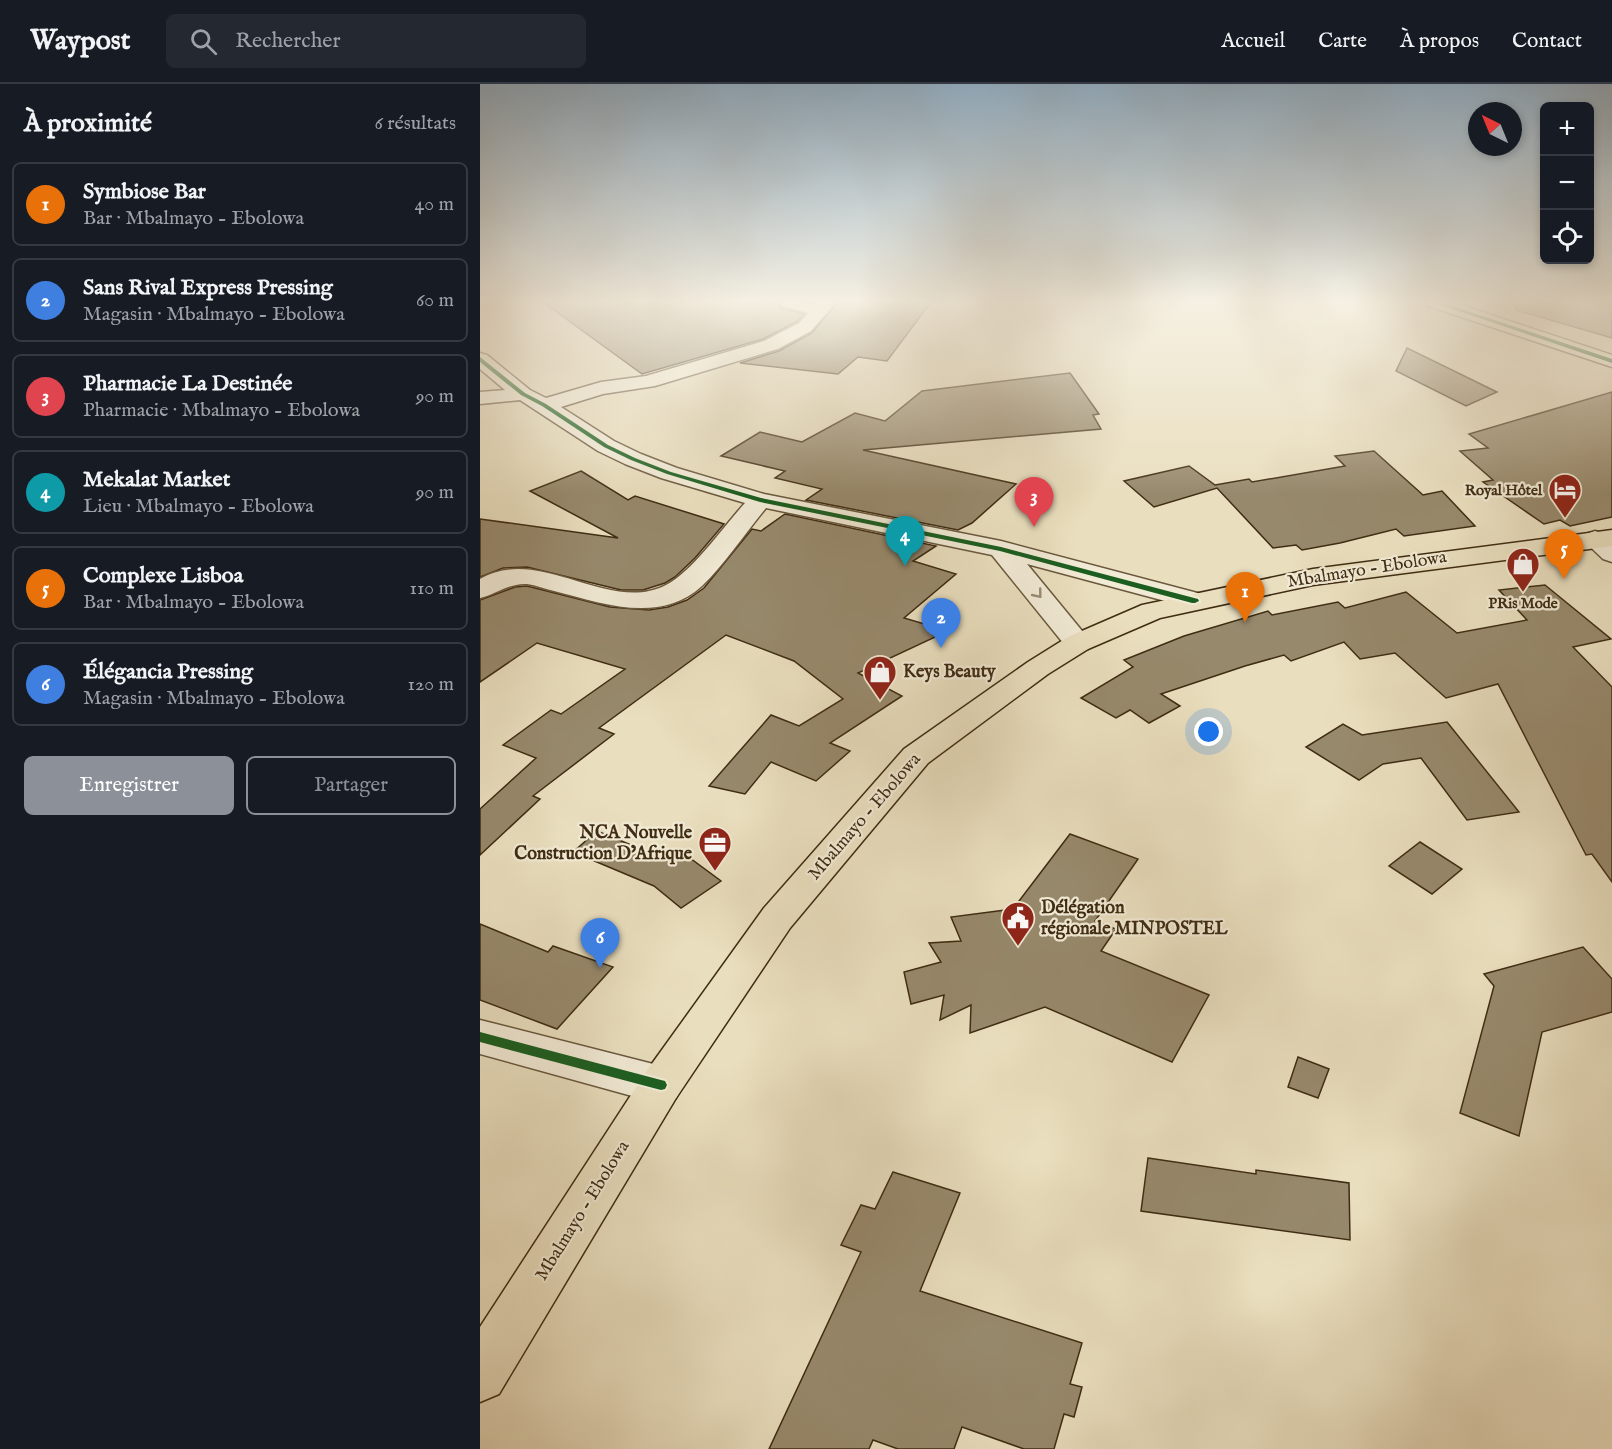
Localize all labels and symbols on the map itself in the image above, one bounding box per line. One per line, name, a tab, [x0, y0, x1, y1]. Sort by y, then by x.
north arrow	[1468, 102, 1522, 156]
hotel icon: Royal Hôtel	[1547, 472, 1583, 519]
pin: 3	[1014, 478, 1054, 527]
place label: Royal Hôtel	[1465, 481, 1543, 500]
pin: 4	[886, 516, 924, 566]
pin: 5	[1544, 530, 1584, 579]
street label: Mbalmayo - Ebolowa	[1286, 546, 1448, 594]
shop icon: PRis Mode	[1505, 546, 1541, 593]
pin: 1	[1226, 572, 1264, 622]
one-way arrow	[1030, 587, 1041, 598]
place label: PRis Mode	[1488, 594, 1558, 613]
pin: 2	[922, 598, 960, 648]
shop icon: Keys Beauty	[862, 654, 898, 701]
place label: Keys Beauty	[903, 661, 997, 684]
your location	[1194, 717, 1223, 746]
street label: Mbalmayo - Ebolowa	[804, 749, 927, 885]
place label: NCA Nouvelle Construction D’Afrique	[514, 822, 693, 866]
office icon: NCA Nouvelle Construction D’Afrique	[697, 825, 733, 872]
place label: Délégation régionale MINPOSTEL	[1041, 897, 1229, 941]
public building icon: Délégation régionale MINPOSTEL	[1000, 900, 1036, 947]
pin: 6	[580, 918, 620, 968]
street label: Mbalmayo - Ebolowa	[531, 1137, 635, 1285]

